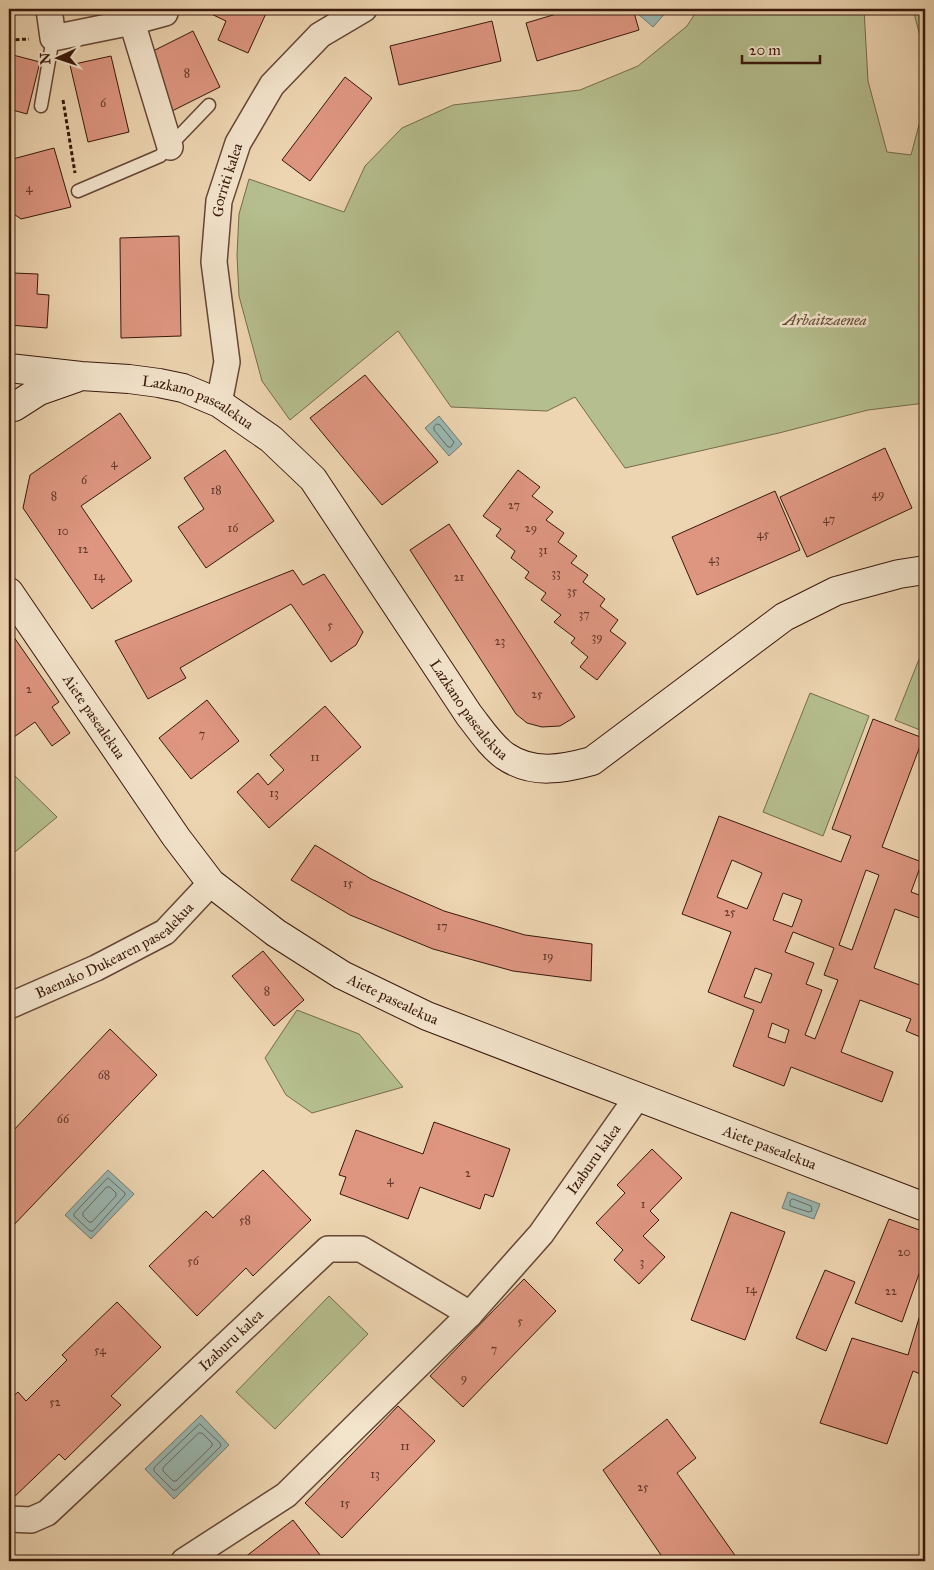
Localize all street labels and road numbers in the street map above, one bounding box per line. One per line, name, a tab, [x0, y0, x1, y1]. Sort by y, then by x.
street label: Gorriti kalea	[209, 140, 247, 218]
street label: Lazkano pasealekua	[141, 372, 257, 433]
street label: Lazkano pasealekua	[426, 656, 512, 764]
street label: Aiete pasealekua	[58, 670, 130, 763]
street label: Baenako Dukearen pasealekua	[33, 898, 198, 1002]
street label: Aiete pasealekua	[344, 970, 442, 1029]
street label: Izaburu kalea	[563, 1120, 625, 1198]
street label: Aiete pasealekua	[720, 1121, 820, 1174]
street label: Izaburu kalea	[195, 1305, 267, 1375]

